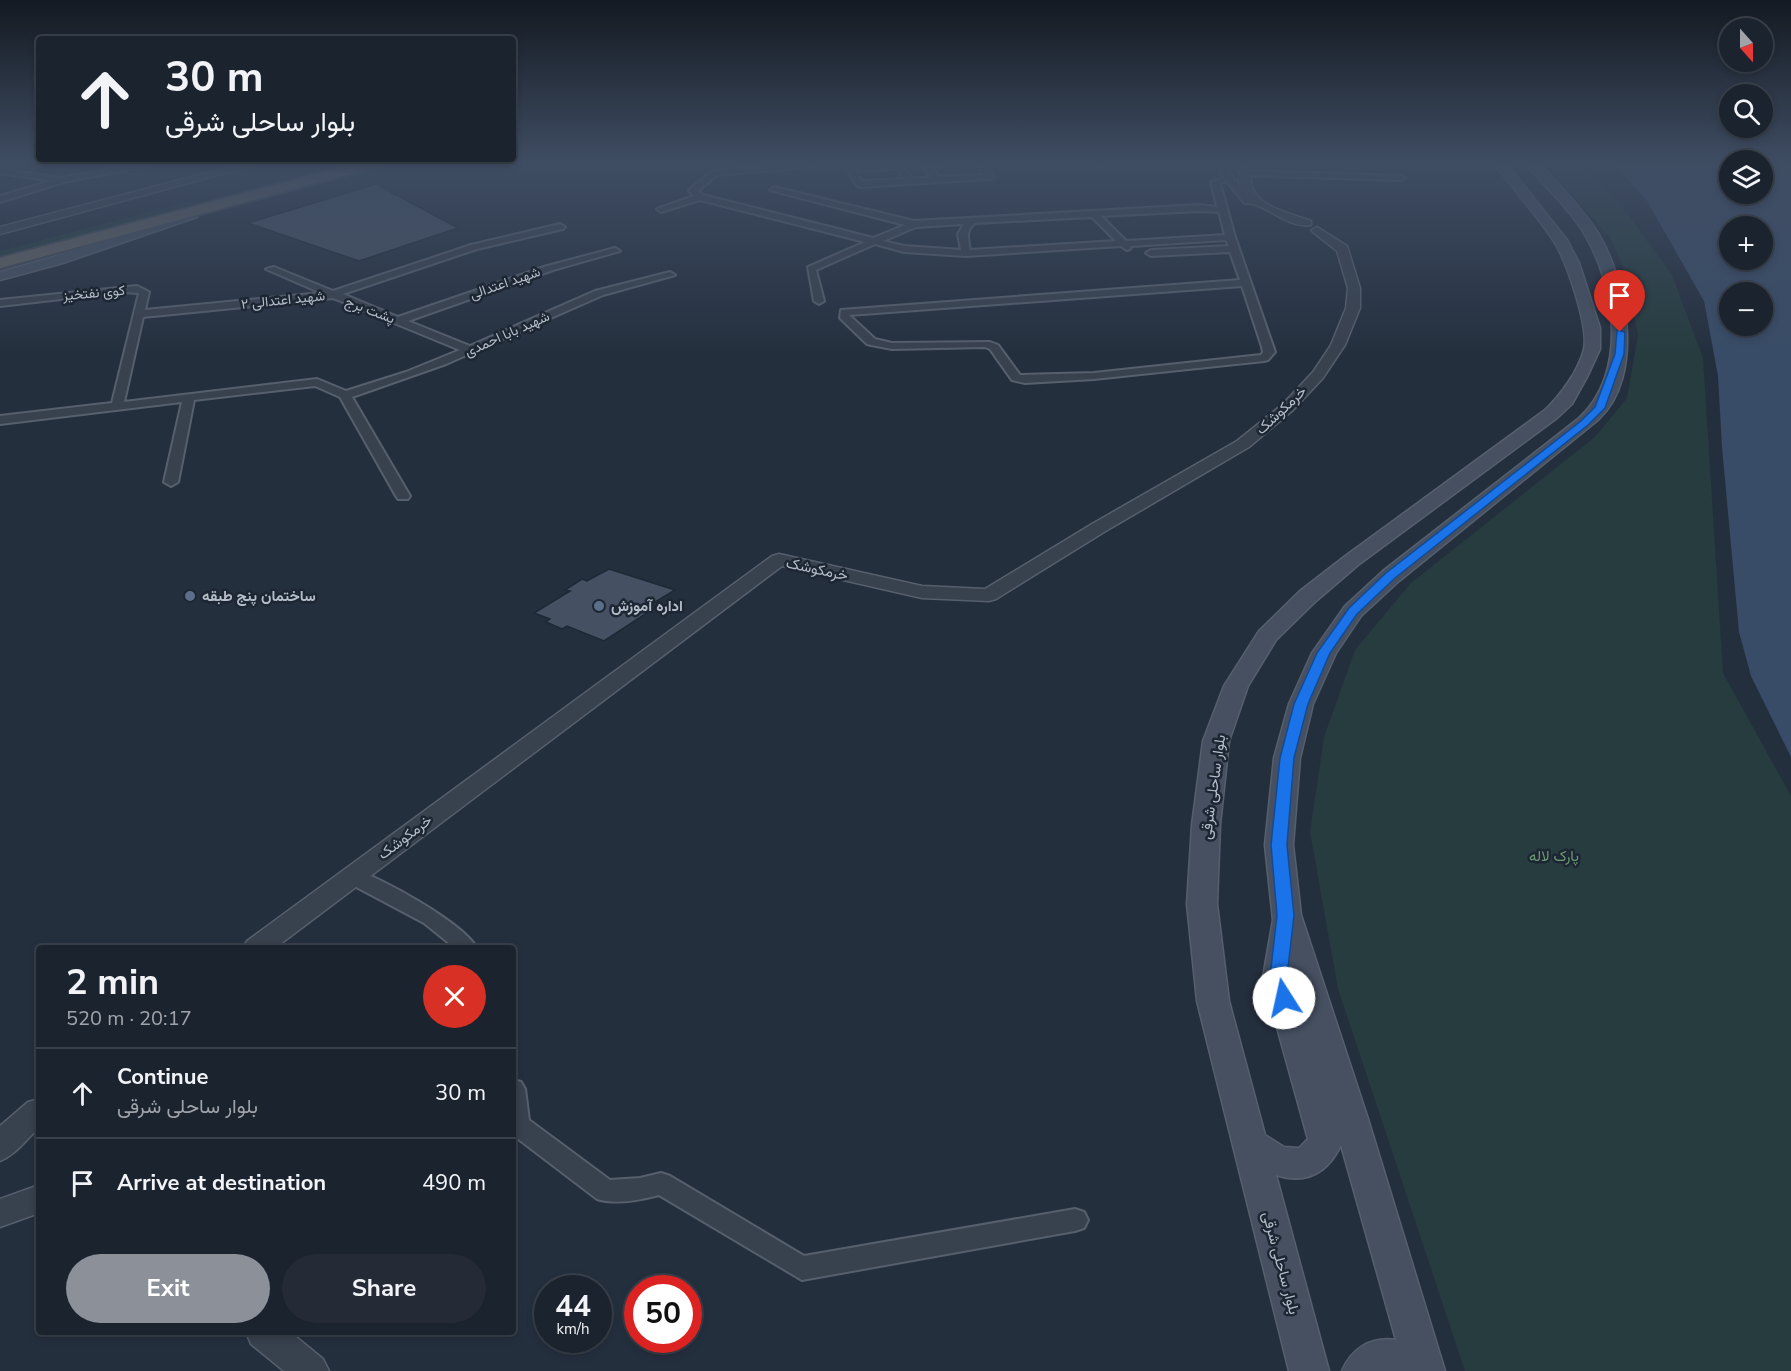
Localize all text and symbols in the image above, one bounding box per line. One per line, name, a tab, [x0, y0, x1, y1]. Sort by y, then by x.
north arrow	[1719, 18, 1773, 72]
map controls	[1719, 18, 1773, 336]
text: 30 m	[165, 49, 264, 106]
icon: ahead	[66, 60, 144, 138]
button: search	[1719, 84, 1773, 138]
text: بلوار ساحلی شرقی	[165, 104, 355, 141]
button: layers	[1719, 150, 1773, 204]
button: +	[1719, 216, 1773, 270]
street label: شهید اعتدالی	[467, 262, 543, 304]
pin	[1594, 270, 1645, 332]
icon: arrive	[1603, 279, 1636, 312]
street label: کوی نفتخیز	[61, 281, 126, 305]
button: −	[1719, 282, 1773, 336]
street label: شهید اعتدالی ۲	[240, 286, 326, 314]
street label: پشت برج	[342, 292, 398, 329]
street label: شهید بابا احمدی	[461, 307, 553, 361]
street label: خرمکوشک	[1251, 381, 1311, 439]
street label: خرمکوشک	[784, 553, 850, 585]
place label: ساختمان پنج طبقه	[202, 586, 316, 606]
marker: ساختمان پنج طبقه	[183, 589, 197, 603]
place label: اداره آموزش	[611, 596, 683, 616]
marker: اداره آموزش	[592, 599, 606, 613]
street label: بلوار ساحلی شرقی	[1196, 733, 1230, 841]
street label: خرمکوشک	[374, 810, 436, 864]
park label: پارک لاله	[1529, 846, 1579, 866]
text: 2 min	[66, 958, 159, 1007]
button: close	[423, 965, 486, 1028]
position arrow	[1252, 966, 1316, 1030]
text: 520 m · 20:17	[66, 1005, 192, 1032]
text: Continue	[117, 1062, 208, 1092]
icon: ahead	[66, 1077, 99, 1110]
text: 30 m	[435, 1078, 486, 1108]
text: بلوار ساحلی شرقی	[117, 1093, 258, 1120]
icon: arrive	[66, 1167, 99, 1200]
text: Arrive at destination	[117, 1168, 326, 1198]
text: 490 m	[422, 1168, 486, 1198]
street label: بلوار ساحلی شرقی	[1258, 1209, 1304, 1317]
button: Exit	[66, 1254, 270, 1323]
button: Share	[282, 1254, 486, 1323]
speed limit sign: 50	[624, 1275, 702, 1353]
text: 44	[555, 1286, 591, 1327]
text: km/h	[556, 1319, 590, 1339]

